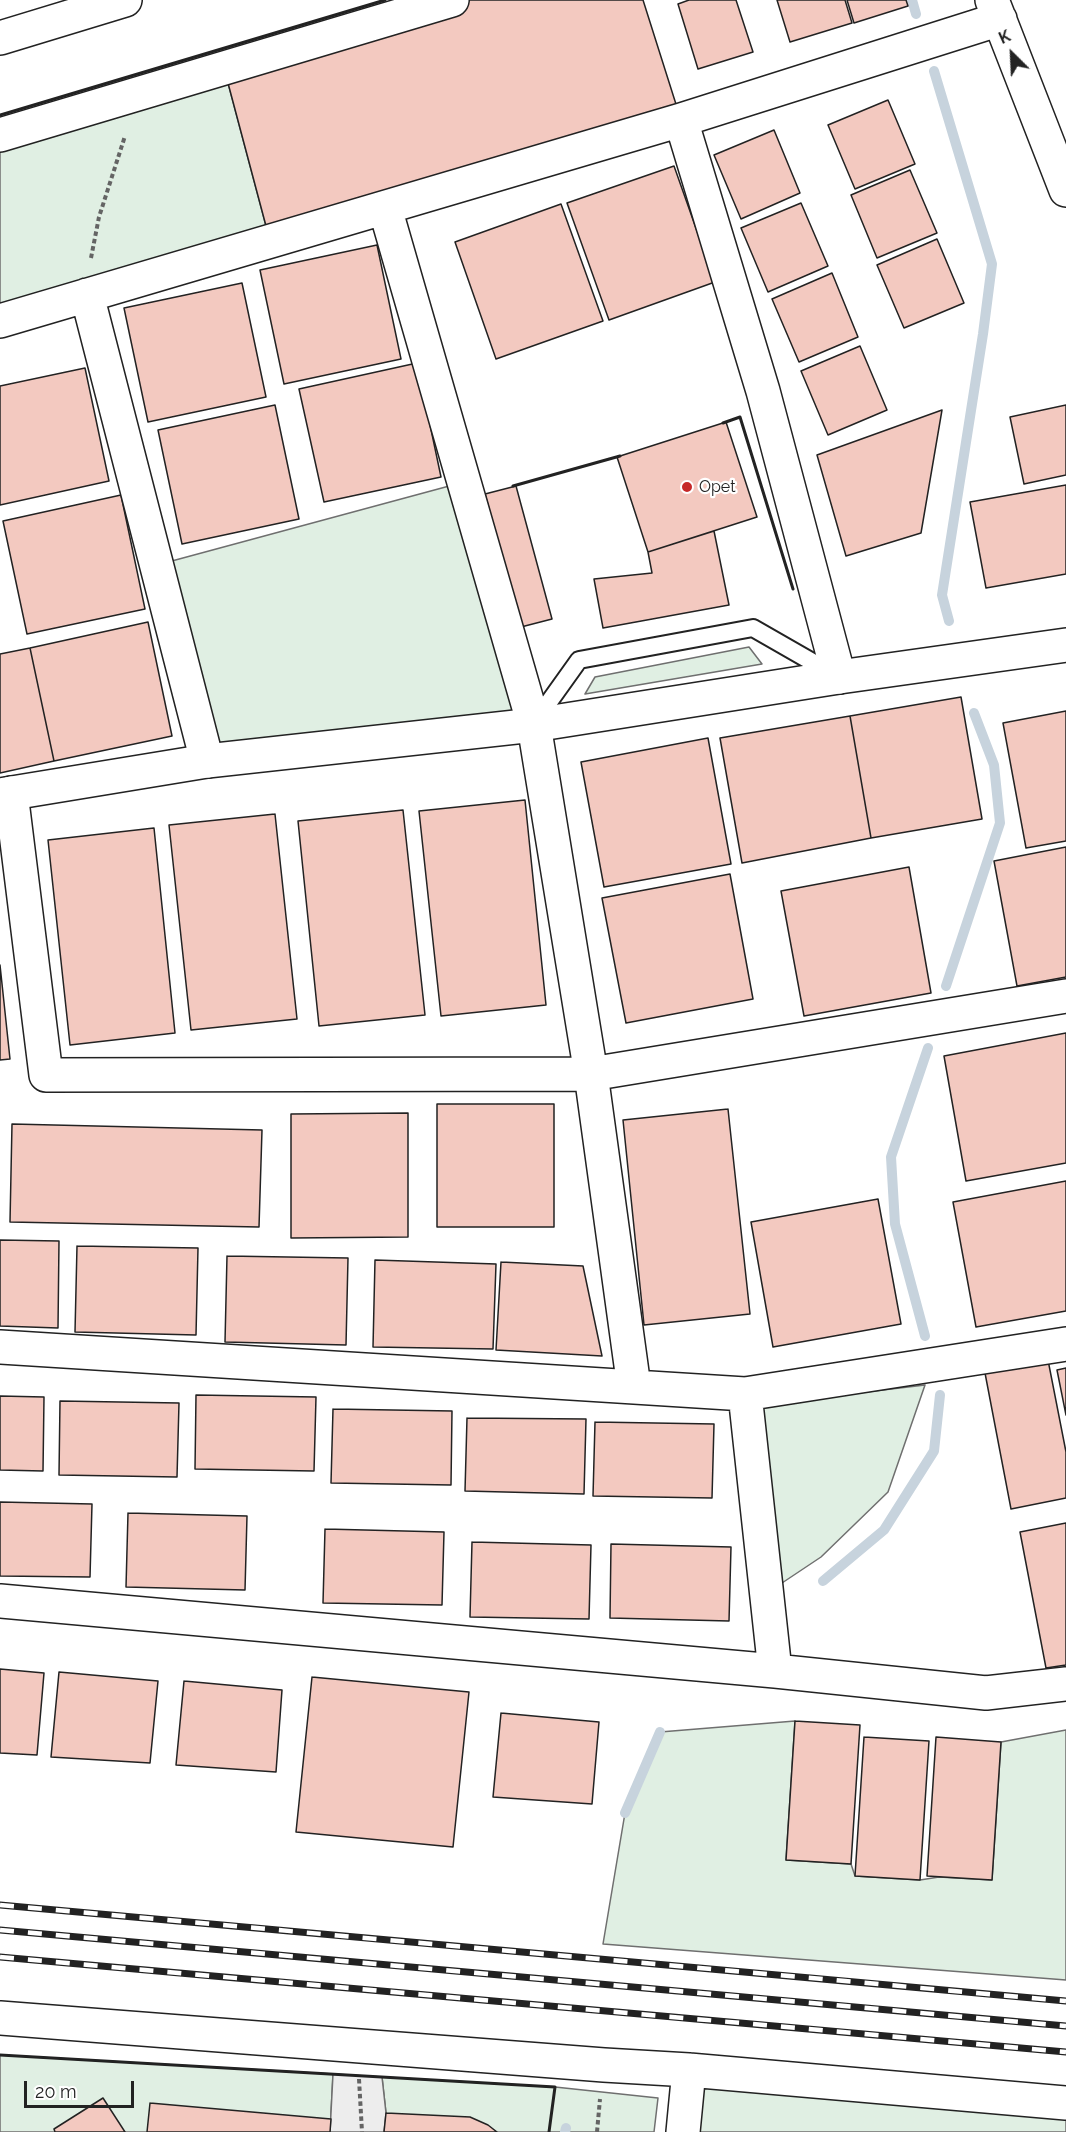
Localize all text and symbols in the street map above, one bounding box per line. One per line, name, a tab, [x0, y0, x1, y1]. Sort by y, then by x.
north arrow	[982, 24, 1042, 84]
text: K	[996, 26, 1013, 48]
place label: Opet	[699, 477, 736, 497]
marker: Opet	[680, 480, 694, 494]
scale bar	[27, 2069, 136, 2107]
text: 20 m	[35, 2081, 77, 2102]

